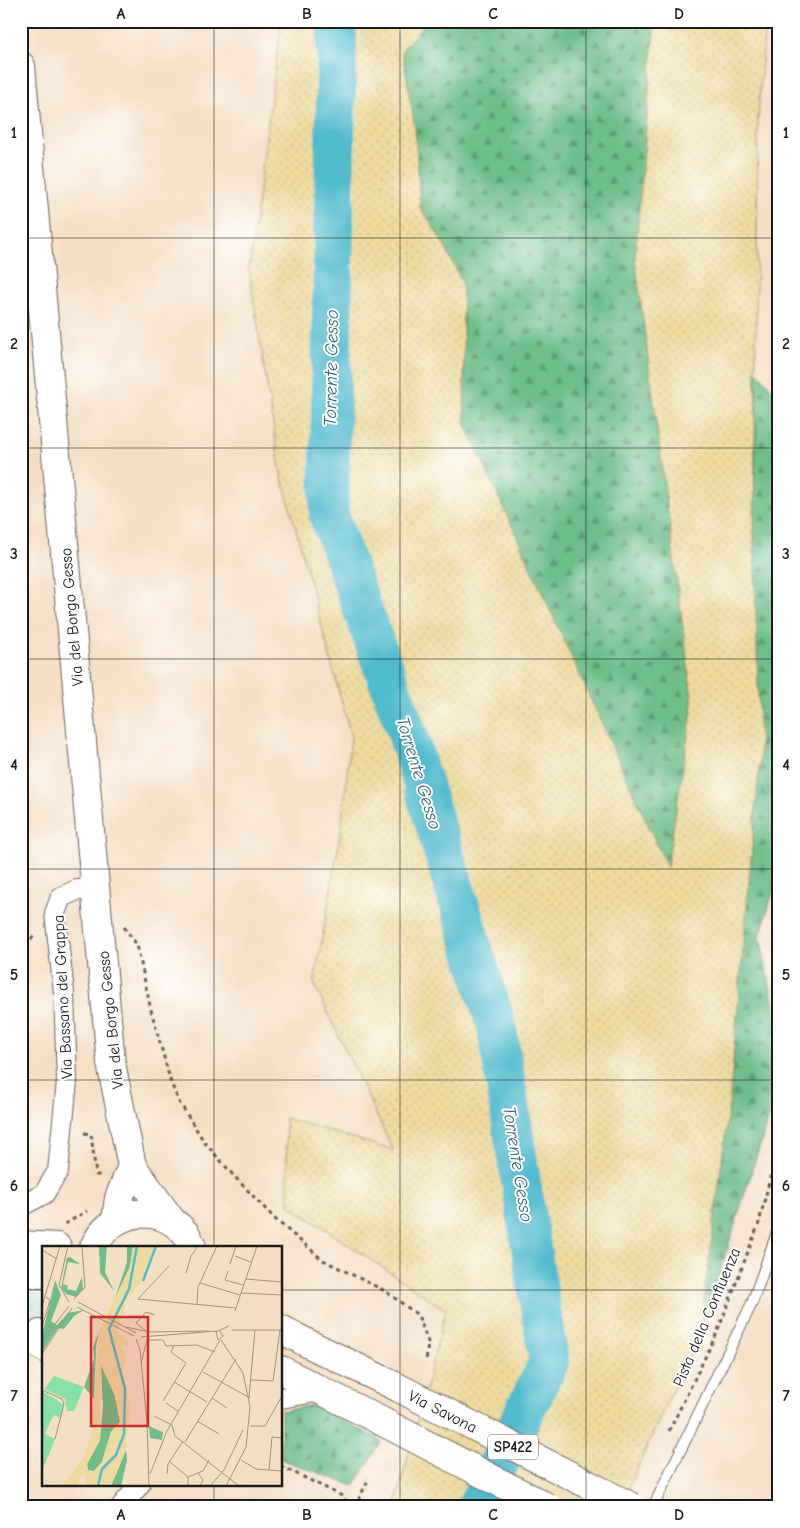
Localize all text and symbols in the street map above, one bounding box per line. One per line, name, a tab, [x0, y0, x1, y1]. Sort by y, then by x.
text: A	[117, 5, 126, 23]
text: B	[302, 5, 312, 23]
text: C	[488, 5, 498, 23]
text: D	[674, 5, 684, 23]
text: 1	[11, 124, 17, 142]
text: 1	[783, 124, 789, 142]
water label: Torrente Gesso	[320, 309, 343, 427]
text: 2	[10, 335, 18, 353]
text: 2	[782, 335, 790, 353]
text: 3	[10, 545, 18, 563]
text: 3	[782, 545, 790, 563]
street label: Via del Borgo Gesso	[57, 547, 87, 687]
water label: Torrente Gesso	[391, 714, 446, 832]
text: 4	[10, 756, 18, 774]
text: 4	[782, 756, 790, 774]
street label: Via Bassano del Grappa	[50, 914, 76, 1080]
street label: Via del Borgo Gesso	[95, 950, 127, 1090]
text: 5	[10, 966, 18, 984]
text: 5	[782, 966, 790, 984]
water label: Torrente Gesso	[498, 1105, 537, 1223]
text: 6	[10, 1177, 18, 1195]
text: 6	[782, 1177, 790, 1195]
street label: Pista della Confluenza	[670, 1245, 744, 1390]
inset map	[42, 1246, 282, 1486]
text: 7	[10, 1387, 18, 1405]
street label: Via Savona	[405, 1387, 480, 1437]
text: 7	[782, 1387, 790, 1405]
road number: SP422	[488, 1434, 538, 1460]
text: A	[117, 1506, 126, 1524]
text: B	[302, 1506, 312, 1524]
text: C	[488, 1506, 498, 1524]
text: D	[674, 1506, 684, 1524]

